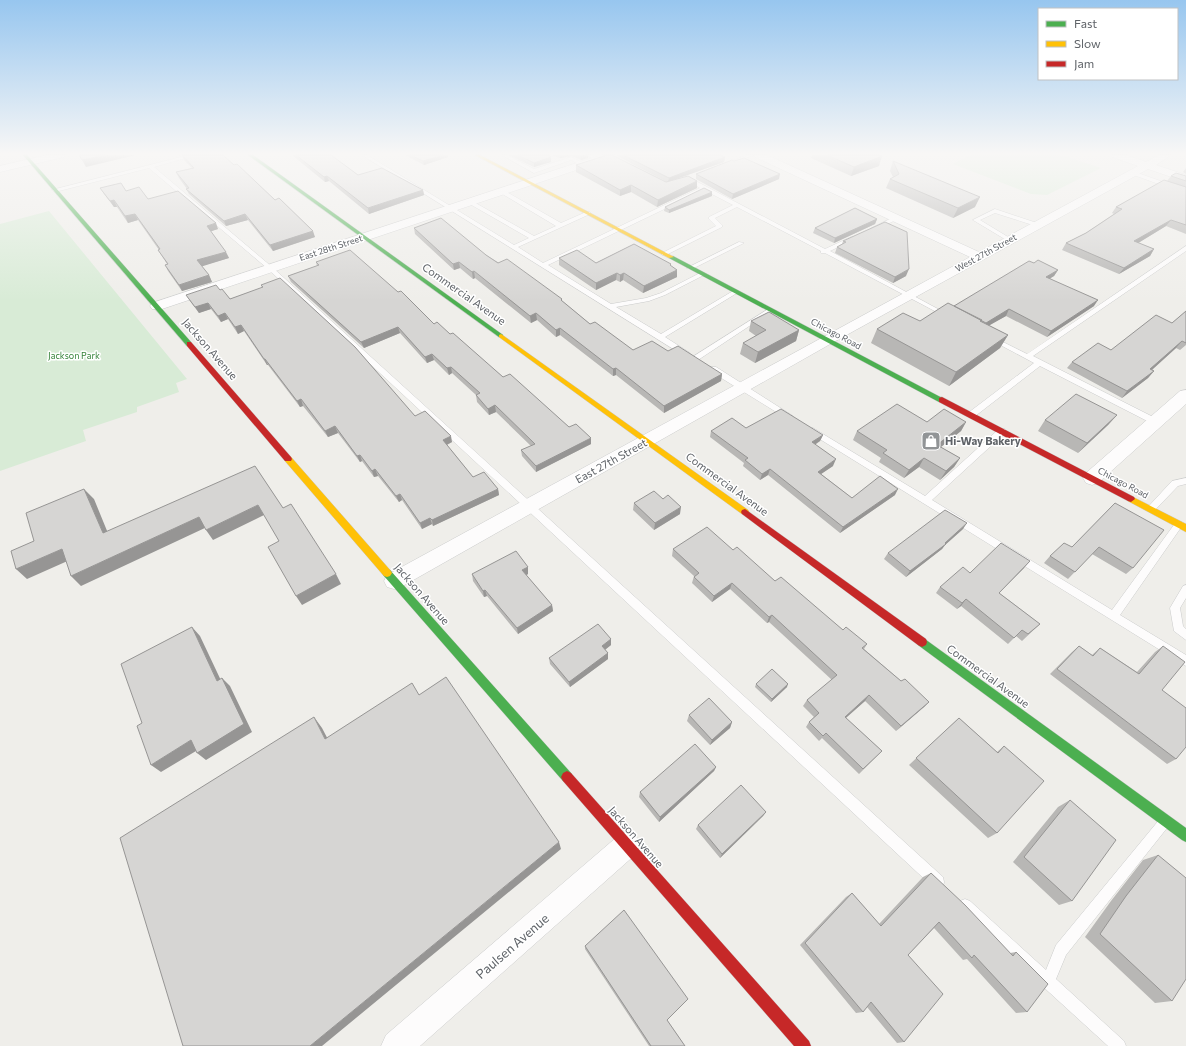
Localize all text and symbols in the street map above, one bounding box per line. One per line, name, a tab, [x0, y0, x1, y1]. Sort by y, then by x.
legend	[1038, 8, 1178, 80]
text: Fast	[1074, 16, 1097, 30]
text: Slow	[1074, 36, 1101, 50]
text: Jam	[1074, 56, 1094, 71]
street label: West 27th Street	[953, 231, 1019, 274]
street label: East 28th Street	[298, 232, 364, 263]
street label: Commercial Avenue	[420, 260, 509, 327]
street label: Jackson Avenue	[179, 315, 241, 383]
street label: Chicago Road	[809, 316, 863, 351]
park label: Jackson Park	[48, 350, 100, 361]
shop icon: Hi-Way Bakery	[920, 430, 942, 452]
place label: Hi-Way Bakery	[945, 434, 1021, 447]
street label: East 27th Street	[573, 435, 649, 486]
street label: Commercial Avenue	[683, 449, 771, 518]
street label: Chicago Road	[1096, 465, 1150, 500]
street label: Jackson Avenue	[391, 560, 453, 628]
street label: Commercial Avenue	[944, 641, 1032, 710]
street label: Jackson Avenue	[605, 803, 667, 871]
street label: Paulsen Avenue	[472, 910, 552, 982]

